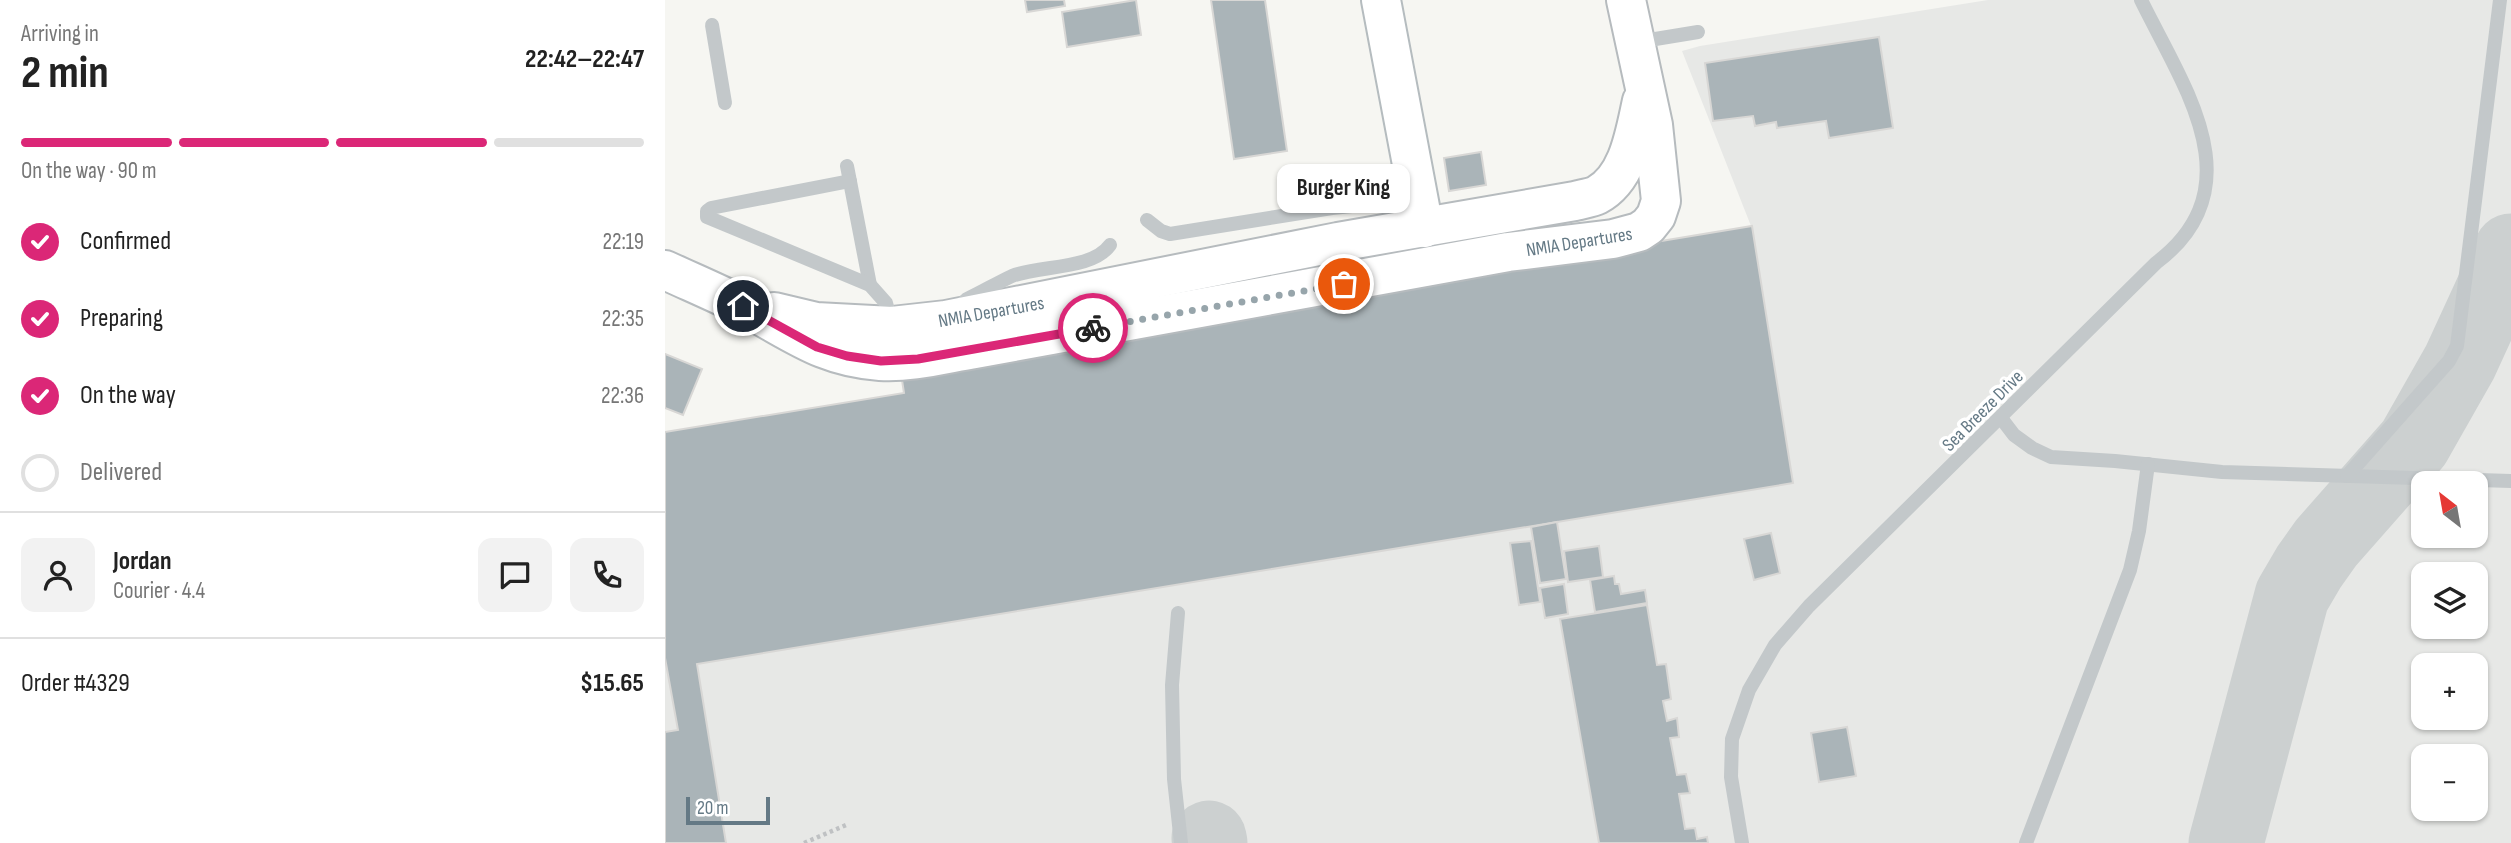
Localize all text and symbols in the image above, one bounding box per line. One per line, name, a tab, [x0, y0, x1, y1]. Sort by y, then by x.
text: Arriving in	[21, 20, 99, 48]
text: 22:42–22:47	[525, 44, 644, 75]
text: 2 min	[21, 46, 109, 101]
text: On the way · 90 m	[21, 157, 156, 185]
callout: Burger King	[1277, 165, 1411, 214]
text: Burger King	[1297, 174, 1390, 202]
icon: check	[21, 223, 59, 261]
street label: NMIA Departures	[1525, 223, 1634, 262]
text: Confirmed	[80, 226, 171, 257]
text: 22:19	[602, 228, 644, 256]
pin	[1314, 254, 1374, 314]
icon: bag	[1325, 265, 1363, 303]
pin	[713, 276, 773, 336]
icon: home	[724, 287, 762, 325]
street label: NMIA Departures	[936, 292, 1046, 333]
courier	[1058, 293, 1128, 363]
icon: check	[21, 300, 59, 338]
text: Preparing	[80, 303, 163, 334]
text: 22:35	[602, 305, 644, 333]
icon: bike	[1074, 309, 1112, 347]
street label: Sea Breeze Drive	[1938, 366, 2028, 456]
icon: check	[21, 377, 59, 415]
text: On the way	[80, 380, 176, 411]
text: 22:36	[601, 382, 644, 410]
text: Delivered	[80, 457, 162, 488]
north arrow	[2411, 471, 2489, 548]
map controls	[2411, 471, 2488, 821]
button: person	[21, 538, 95, 612]
button: chat	[478, 538, 552, 612]
button: phone	[570, 538, 644, 612]
text: Jordan	[113, 546, 171, 577]
button: layers	[2411, 562, 2488, 639]
text: Courier · 4.4	[113, 577, 205, 605]
button: +	[2411, 653, 2488, 730]
text: Order #4329	[21, 668, 130, 699]
text: $15.65	[580, 668, 644, 699]
button: −	[2411, 744, 2488, 821]
scale bar	[686, 794, 770, 826]
text: 20 m	[697, 797, 729, 820]

